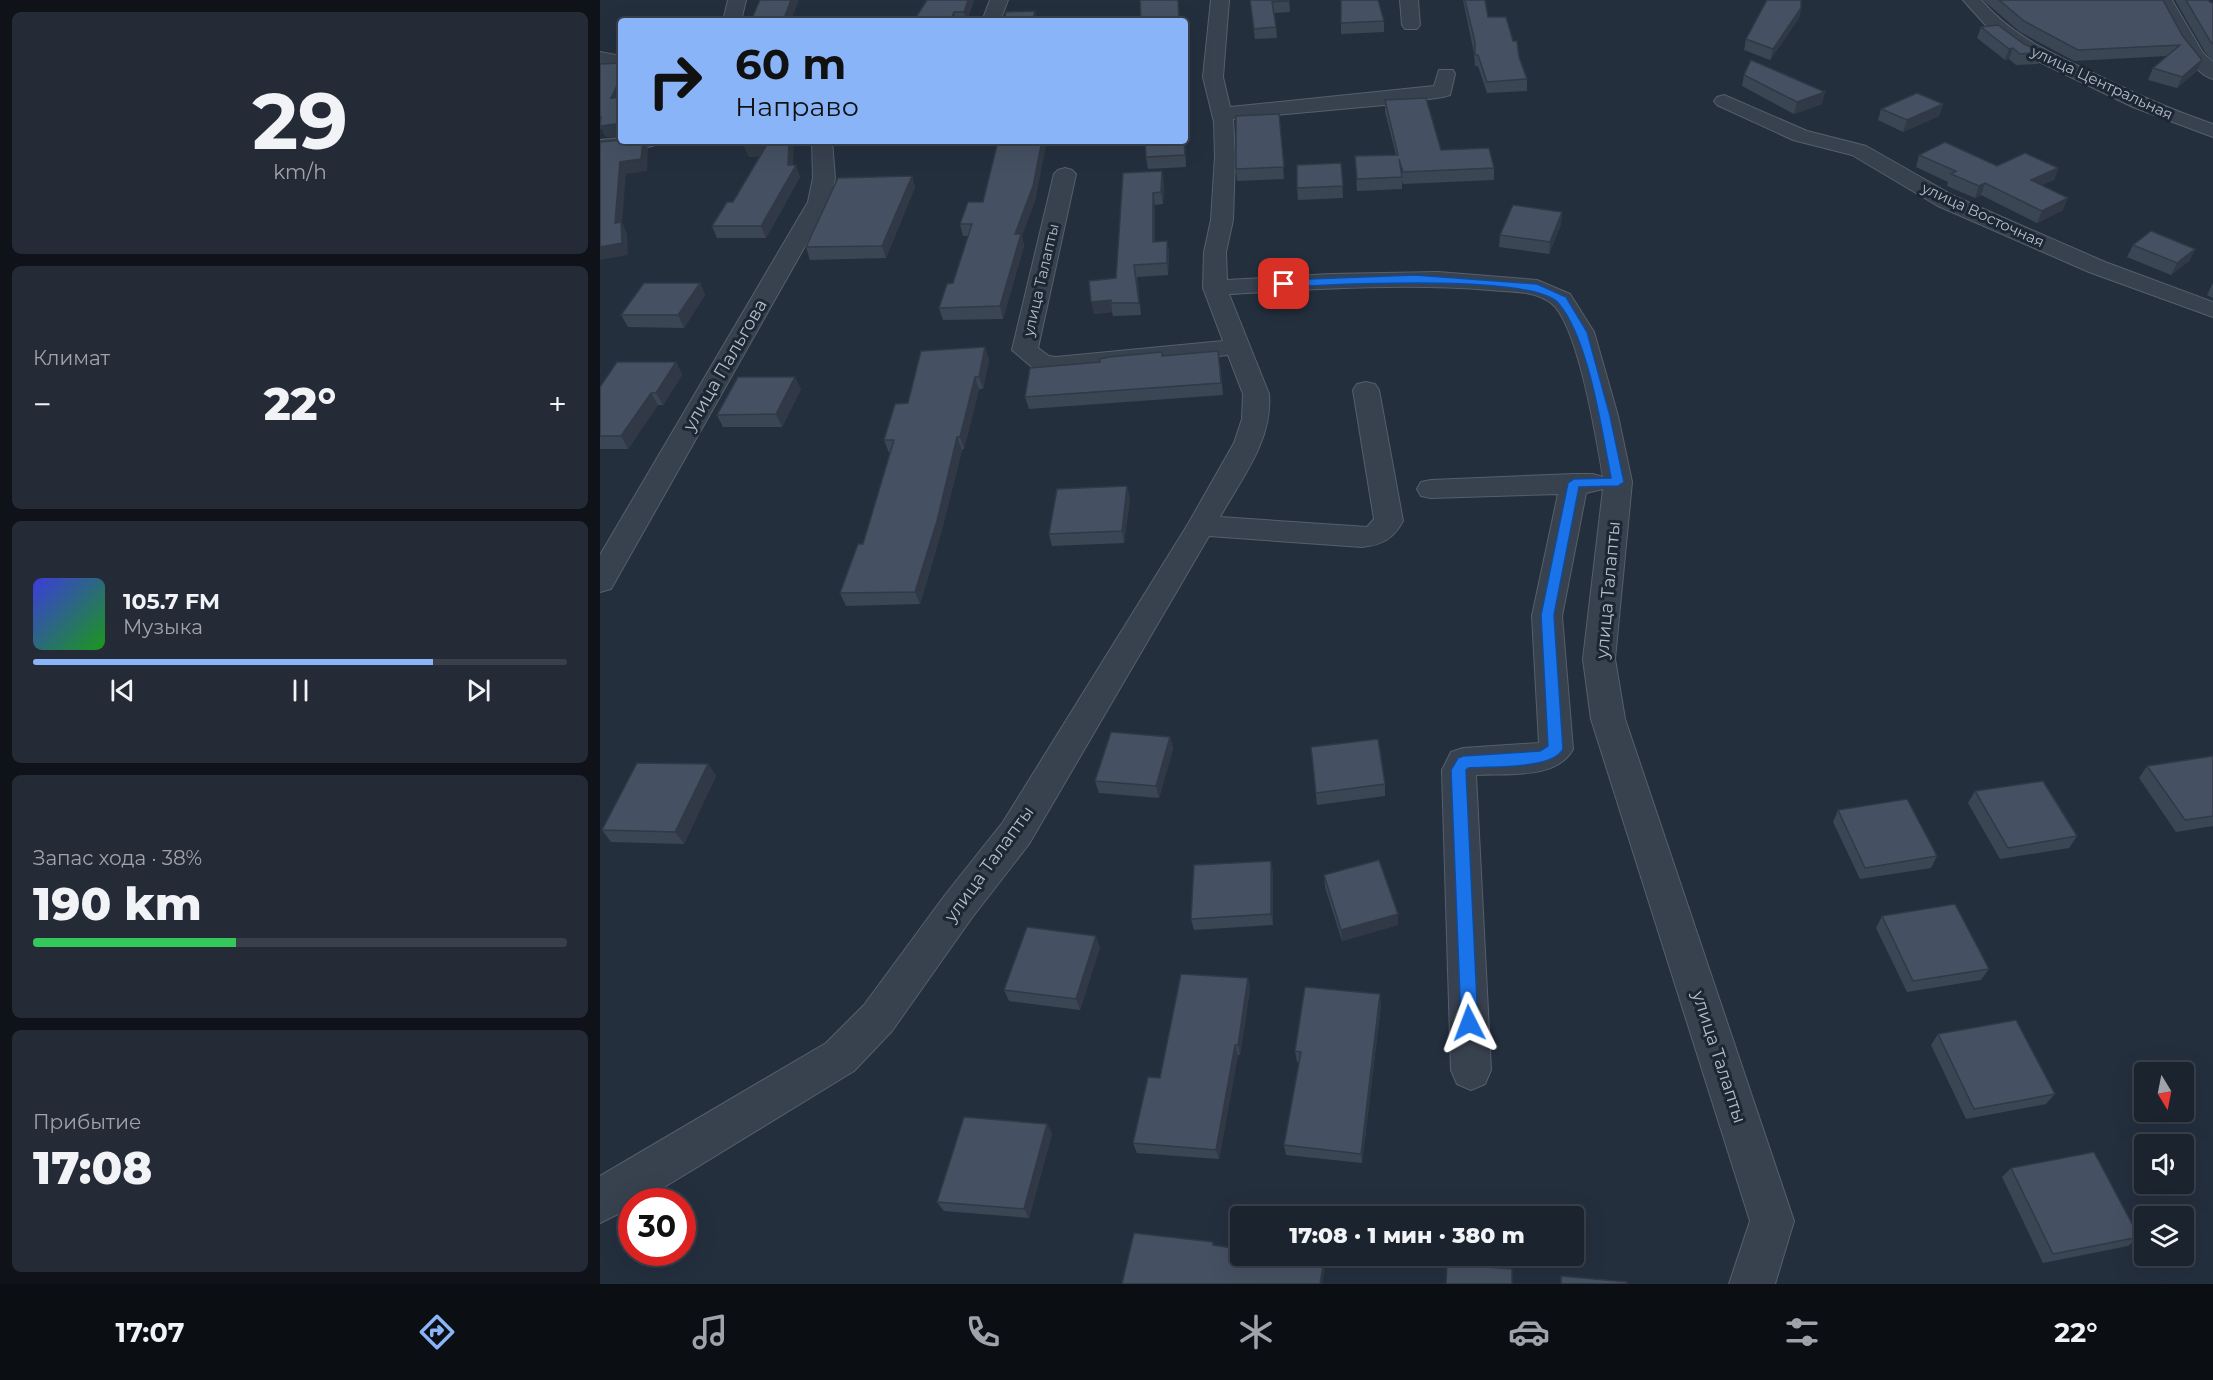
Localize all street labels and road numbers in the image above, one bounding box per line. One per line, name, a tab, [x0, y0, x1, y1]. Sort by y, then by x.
street label: улица Центральная	[2027, 41, 2176, 124]
street label: улица Восточная	[1918, 177, 2048, 251]
street label: улица Талапты	[1018, 222, 1063, 339]
street label: улица Пальгова	[678, 295, 772, 436]
street label: улица Талапты	[1591, 520, 1625, 661]
street label: улица Талапты	[939, 802, 1038, 927]
street label: улица Талапты	[1687, 987, 1751, 1126]

